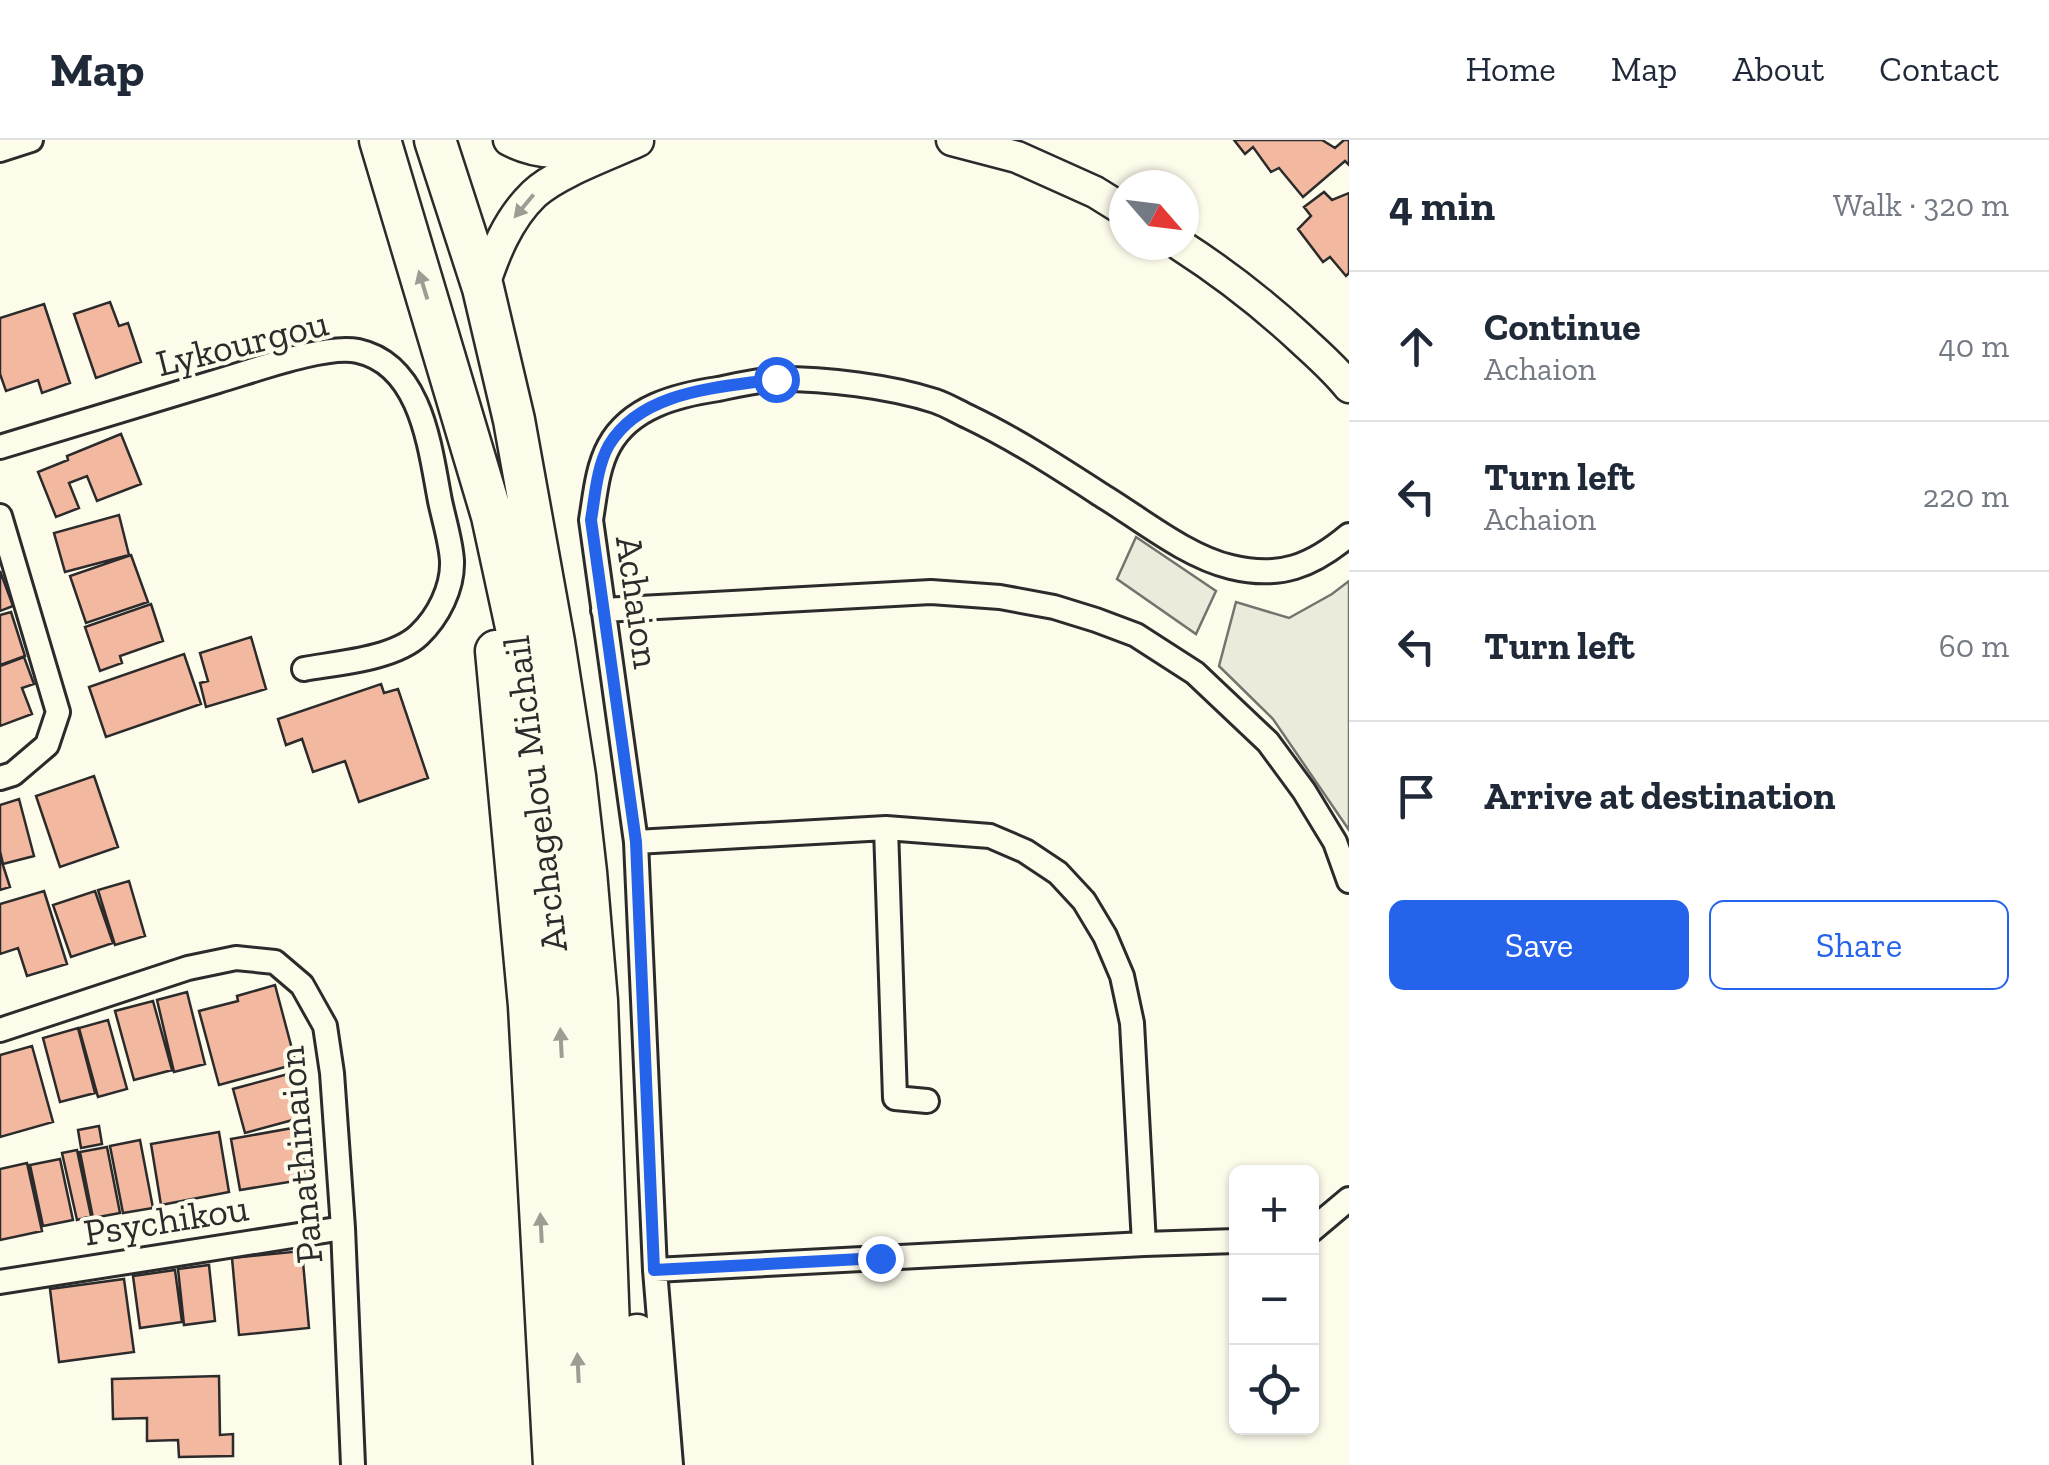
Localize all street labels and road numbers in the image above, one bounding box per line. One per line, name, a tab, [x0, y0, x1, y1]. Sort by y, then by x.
street label: Lykourgou	[151, 299, 333, 387]
street label: Achaion	[606, 533, 670, 671]
street label: Archagelou Michail	[493, 633, 577, 955]
street label: Panathinaion	[268, 1044, 332, 1266]
street label: Psychikou	[80, 1184, 252, 1256]

